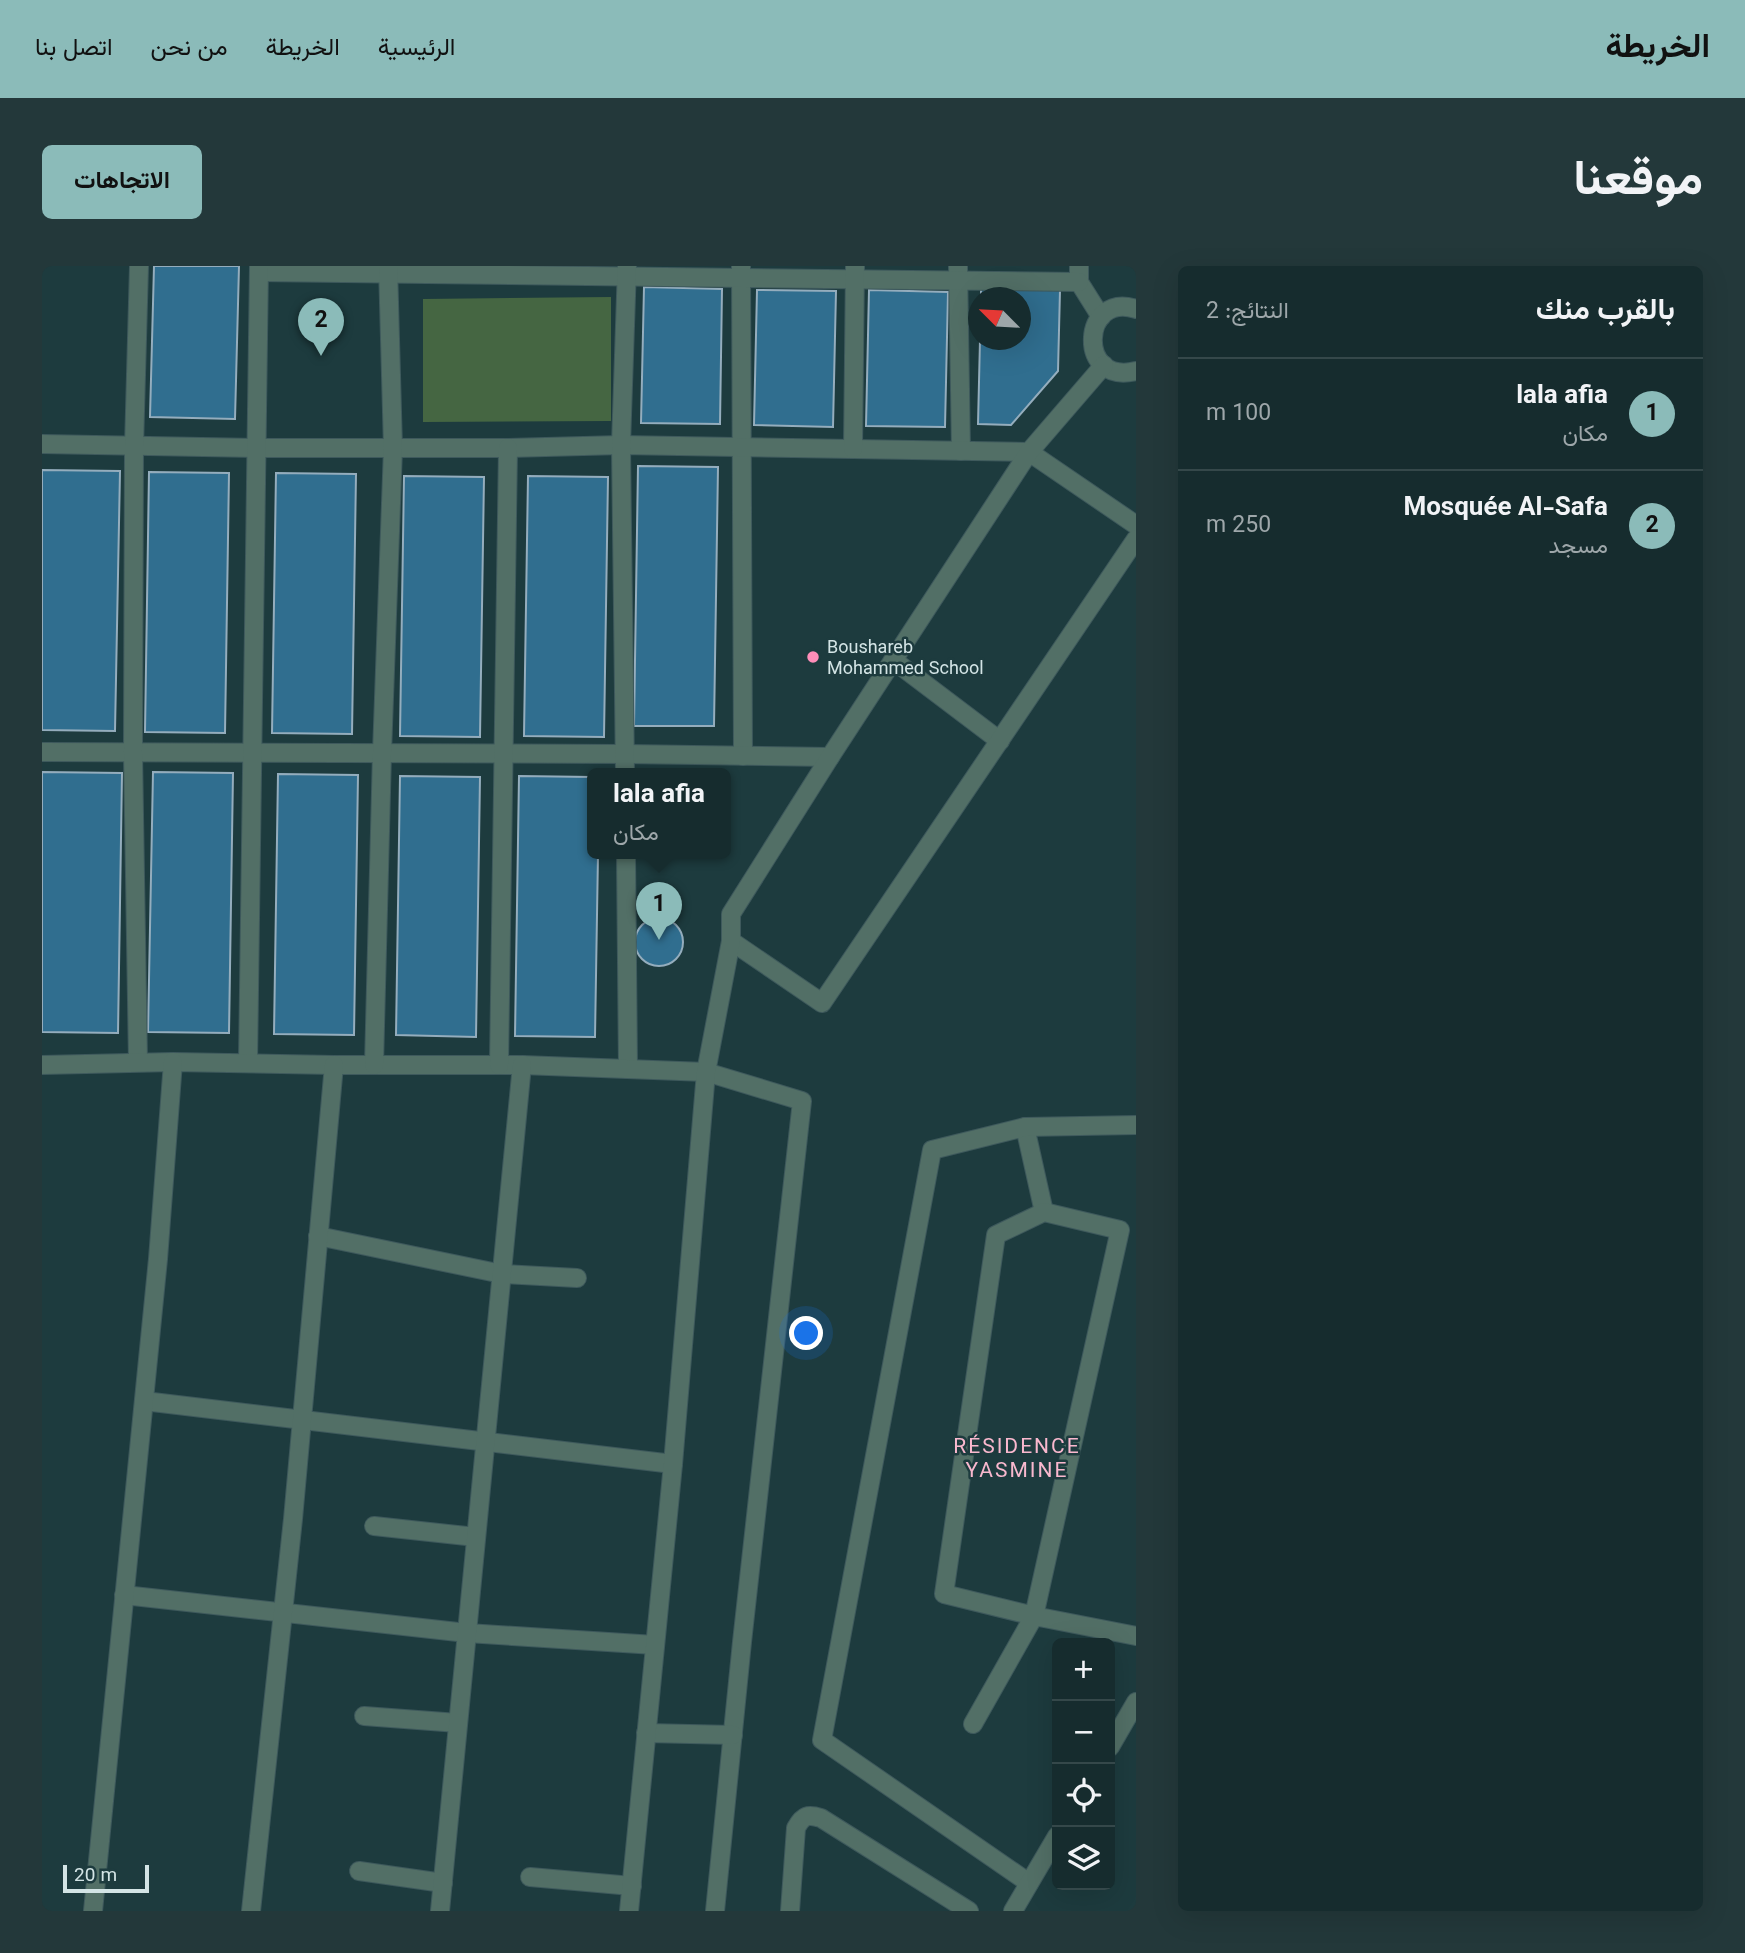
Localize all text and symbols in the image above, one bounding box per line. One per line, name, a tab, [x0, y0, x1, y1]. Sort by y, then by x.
text: الخريطة	[1606, 23, 1710, 75]
text: اتصل بنا	[35, 30, 113, 68]
text: من نحن	[151, 30, 228, 68]
text: الخريطة	[266, 30, 340, 68]
text: الرئيسية	[378, 30, 455, 68]
text: موقعنا	[1573, 144, 1703, 220]
button: الاتجاهات	[42, 145, 202, 219]
north arrow	[968, 287, 1031, 350]
text: بالقرب منك	[1536, 288, 1675, 335]
text: النتائج: 2	[1206, 294, 1289, 330]
pin: 2	[298, 298, 344, 356]
text: lala afia	[1516, 376, 1608, 417]
text: 100 m	[1206, 396, 1271, 432]
text: 1	[1645, 396, 1659, 432]
text: مكان	[1562, 417, 1608, 453]
text: Mosquée Al-Safa	[1403, 488, 1608, 529]
text: 250 m	[1206, 508, 1271, 544]
text: 2	[1645, 508, 1659, 544]
text: مسجد	[1548, 529, 1608, 565]
place label: Boushareb Mohammed School	[827, 635, 984, 684]
marker: Boushareb Mohammed School	[805, 649, 821, 665]
popup	[587, 768, 731, 859]
text: lala afia	[613, 775, 705, 816]
text: مكان	[613, 816, 659, 852]
pin: 1	[636, 882, 682, 940]
your location	[789, 1316, 823, 1350]
district label: RÉSIDENCE YASMINE	[953, 1431, 1081, 1488]
map controls	[1052, 1638, 1115, 1890]
button: +	[1052, 1638, 1115, 1701]
button: −	[1052, 1701, 1115, 1764]
button: locate	[1052, 1764, 1115, 1827]
button: layers	[1052, 1827, 1115, 1890]
scale bar	[63, 1862, 149, 1894]
text: 20 m	[74, 1862, 117, 1891]

